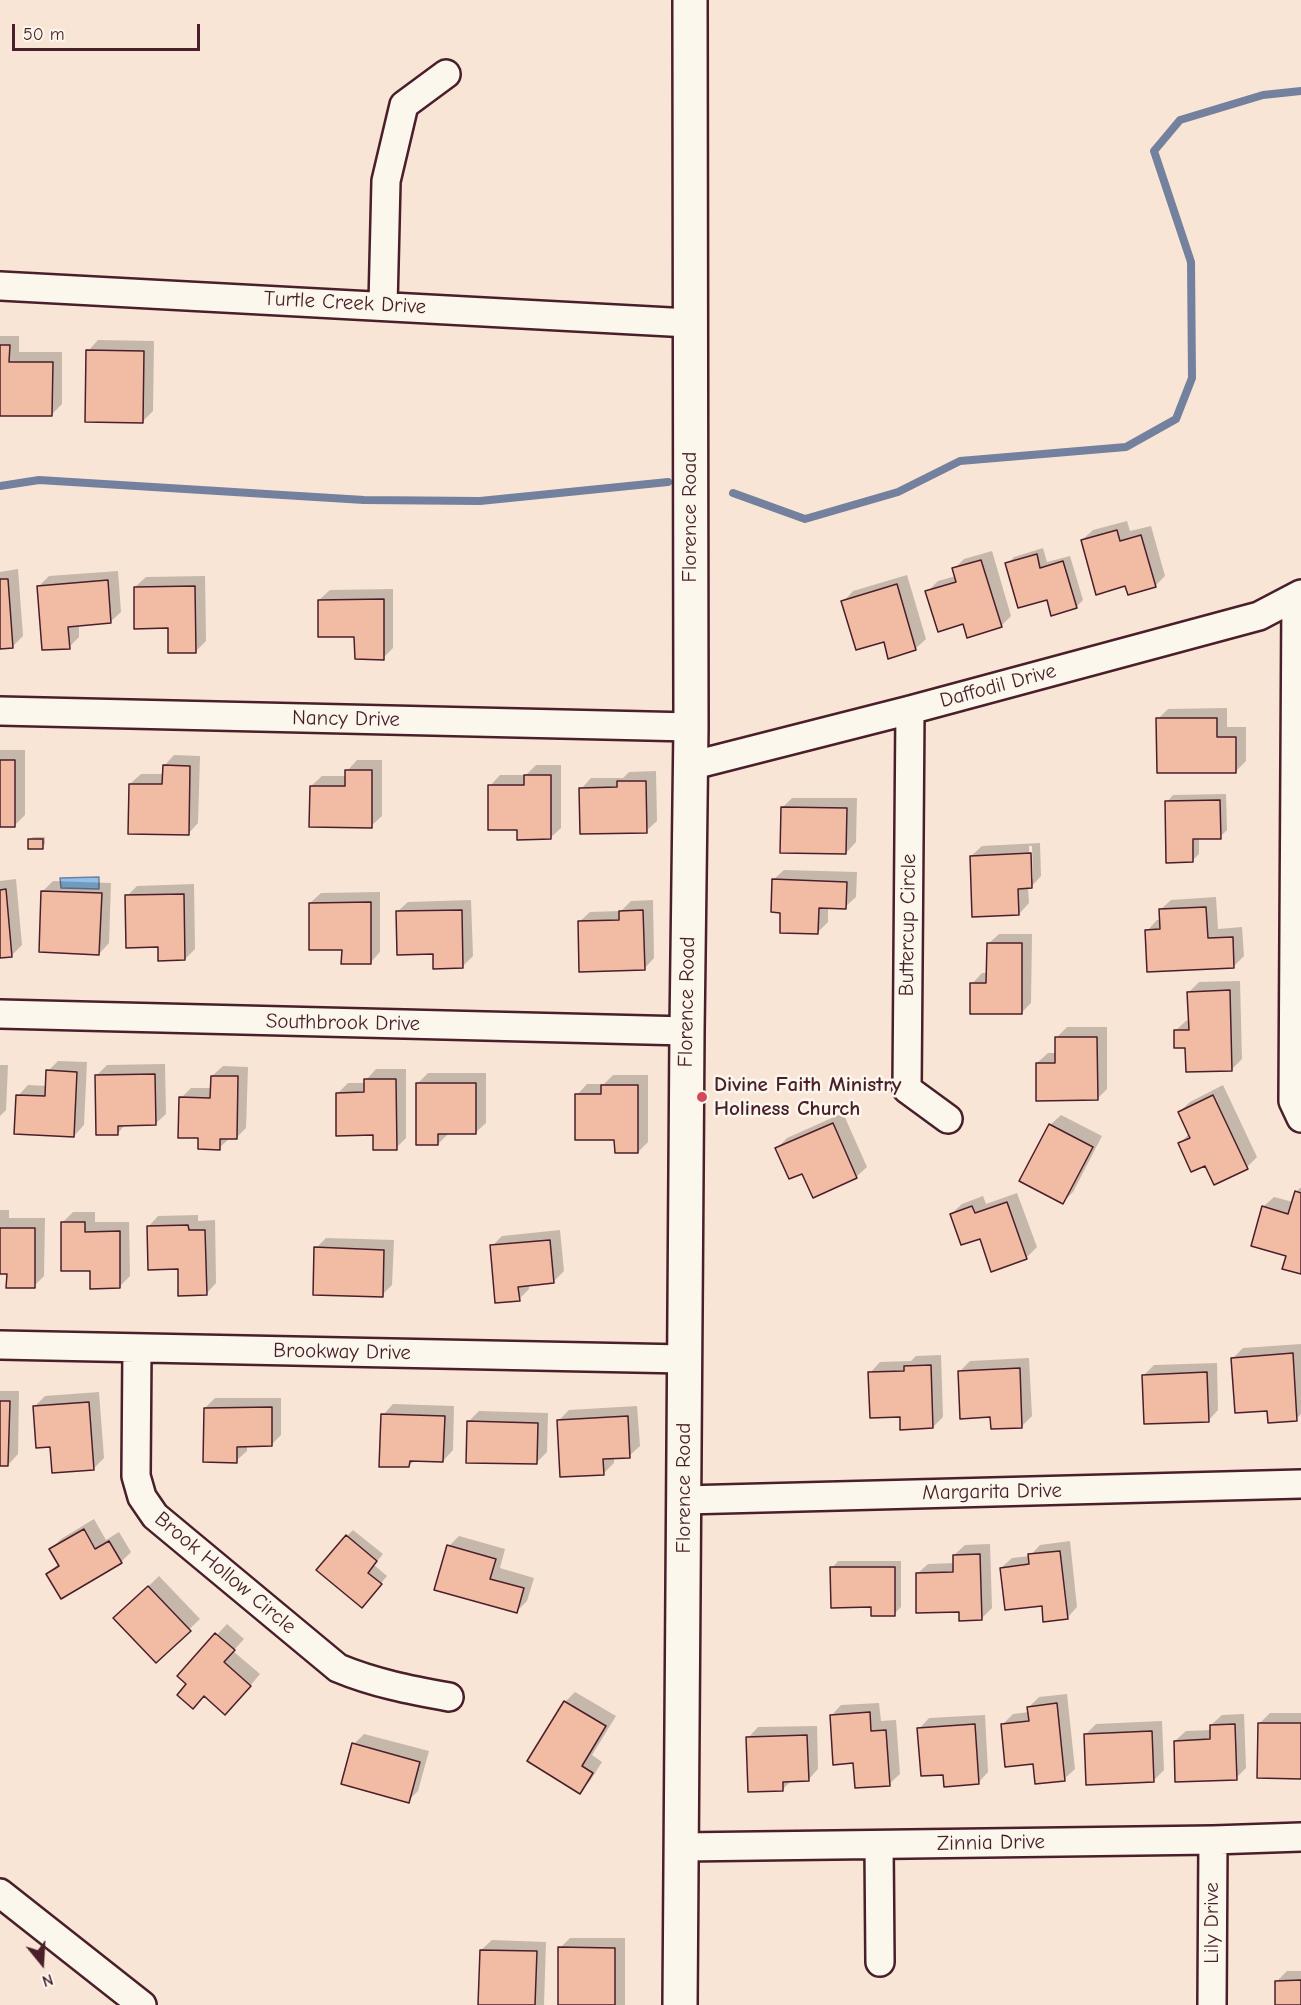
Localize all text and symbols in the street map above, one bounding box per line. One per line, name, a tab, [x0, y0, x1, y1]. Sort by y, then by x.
scale bar	[15, 12, 202, 50]
text: 50 m	[23, 24, 65, 45]
street label: Turtle Creek Drive	[263, 286, 427, 320]
street label: Florence Road	[677, 452, 703, 582]
street label: Daffodil Drive	[937, 658, 1059, 714]
street label: Nancy Drive	[292, 705, 400, 733]
street label: Buttercup Circle	[894, 853, 922, 997]
street label: Florence Road	[673, 936, 701, 1068]
street label: Southbrook Drive	[266, 1009, 420, 1037]
place label: Divine Faith Ministry Holiness Church	[714, 1072, 901, 1122]
marker: Divine Faith Ministry Holiness Church	[695, 1090, 709, 1104]
street label: Brookway Drive	[273, 1338, 411, 1366]
street label: Florence Road	[671, 1423, 697, 1553]
street label: Margarita Drive	[922, 1478, 1062, 1506]
street label: Brook Hollow Circle	[149, 1506, 301, 1640]
street label: Zinnia Drive	[937, 1829, 1045, 1857]
street label: Lily Drive	[1199, 1882, 1225, 1964]
north arrow	[12, 1933, 72, 1993]
text: N	[40, 1970, 55, 1990]

